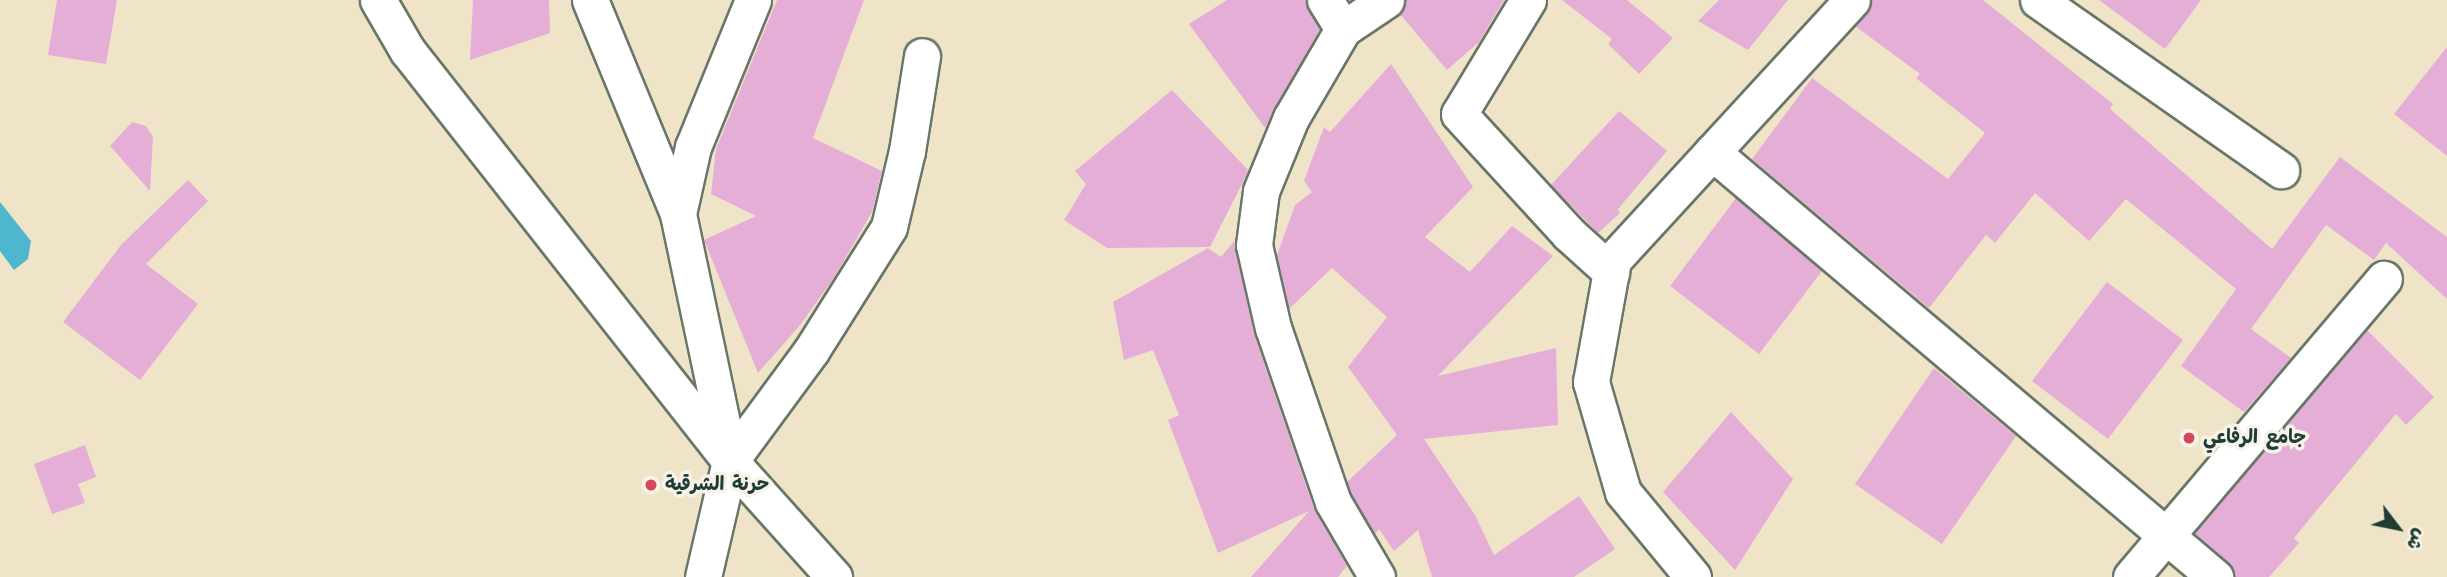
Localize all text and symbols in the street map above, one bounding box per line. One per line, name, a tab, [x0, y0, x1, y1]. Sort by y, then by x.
place label: جامع الرفاعي	[2203, 427, 2306, 449]
marker: جامع الرفاعي	[2181, 430, 2197, 446]
place label: حرنة الشرقية	[665, 474, 769, 496]
marker: حرنة الشرقية	[643, 477, 659, 493]
north arrow	[2363, 493, 2433, 563]
text: ش	[2399, 523, 2433, 555]

